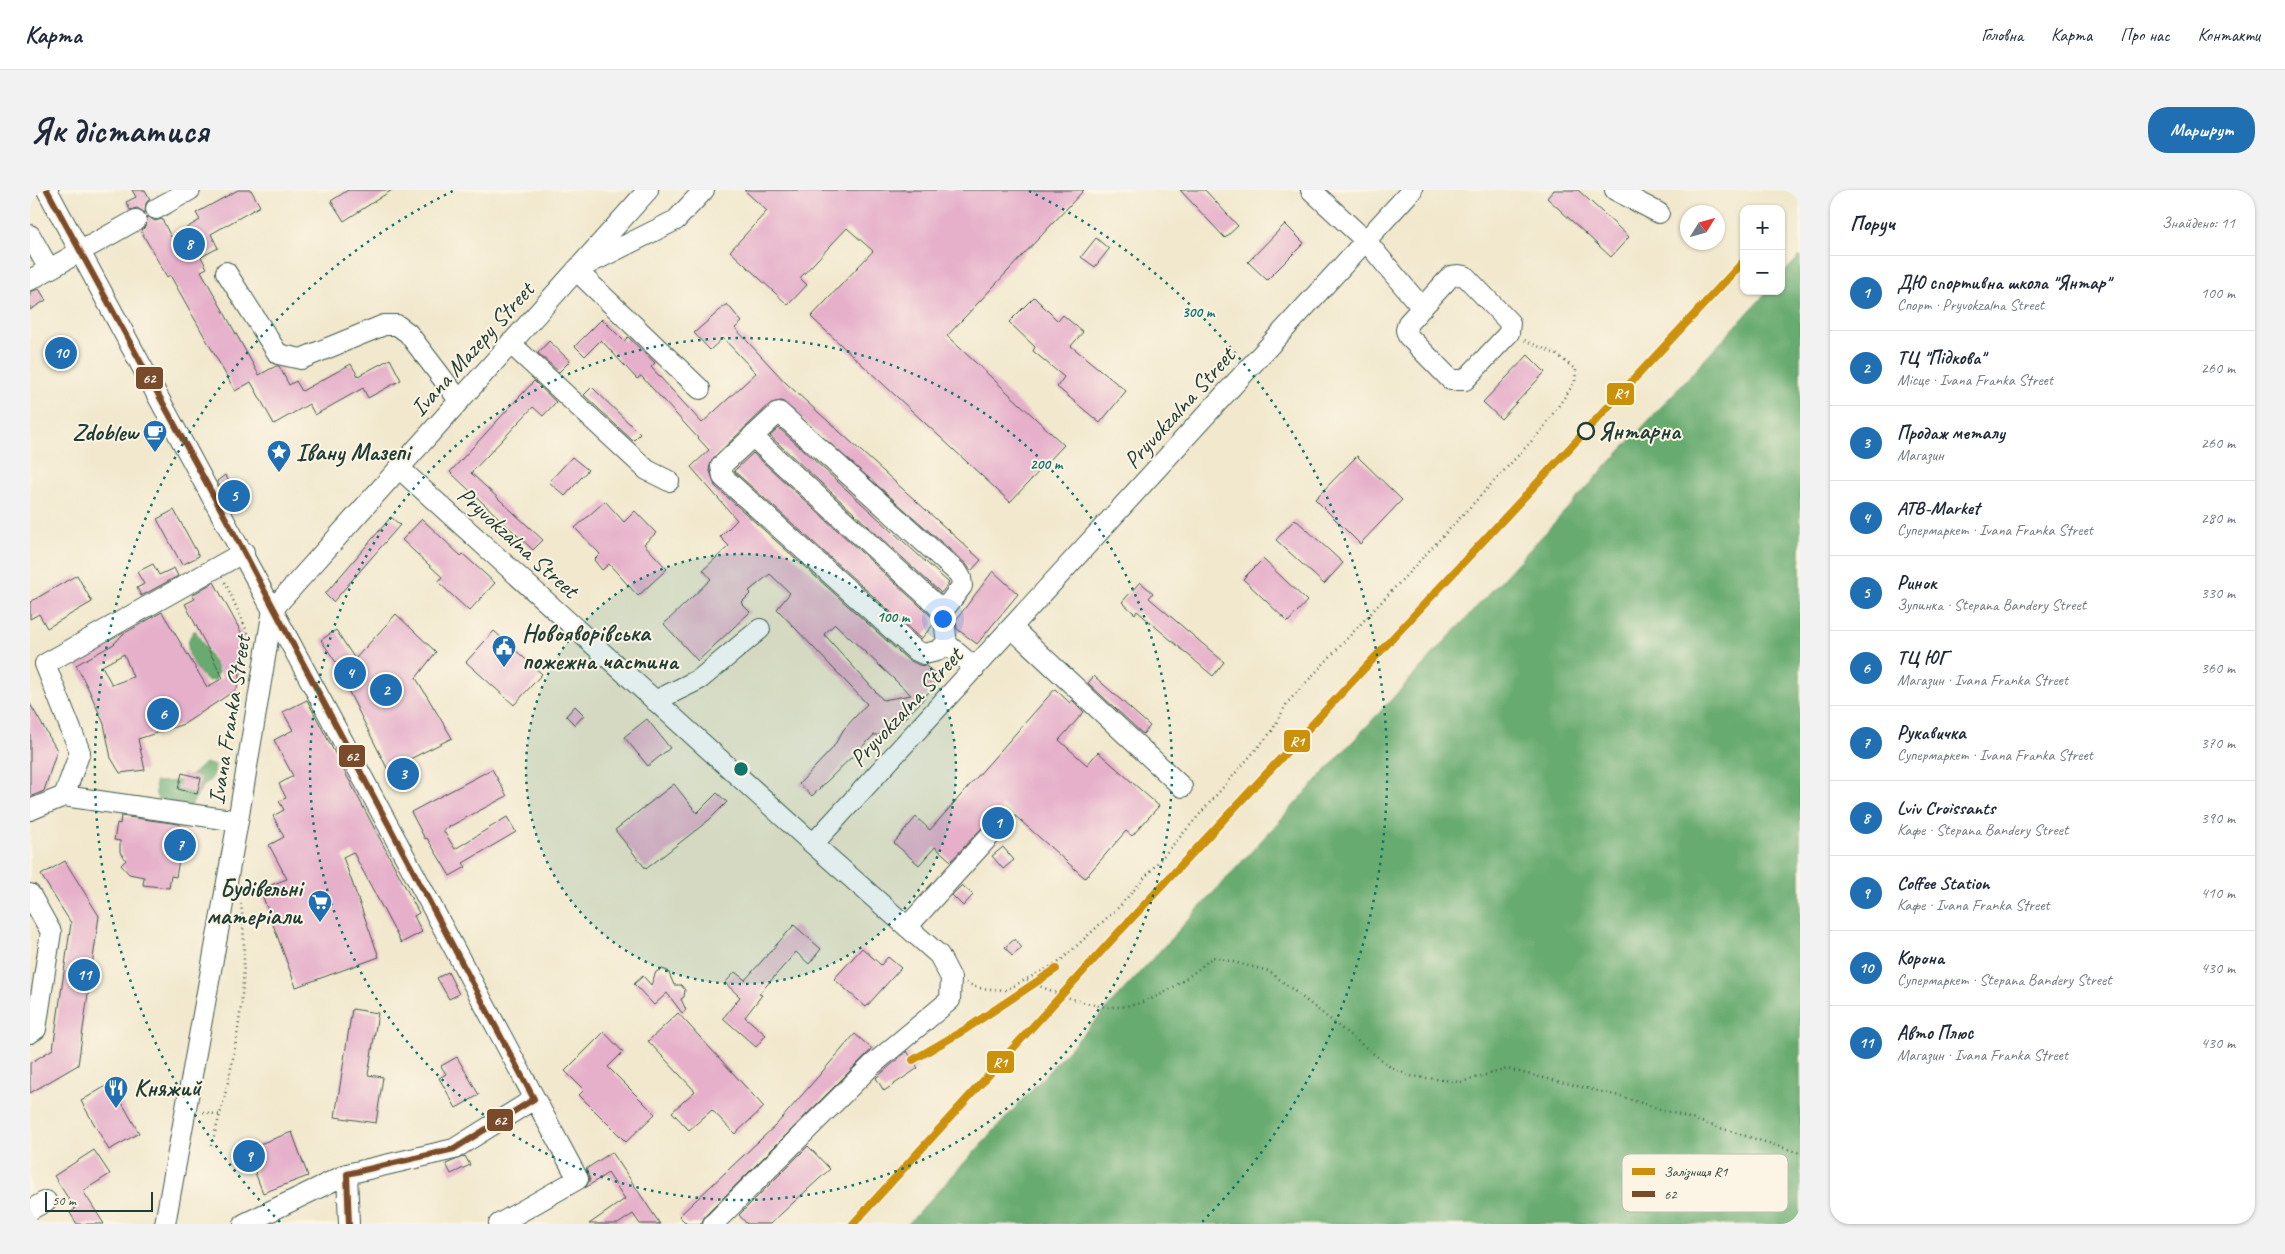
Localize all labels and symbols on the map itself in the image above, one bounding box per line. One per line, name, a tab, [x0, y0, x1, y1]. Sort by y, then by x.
north arrow	[1680, 205, 1725, 250]
pin: 8	[173, 225, 205, 263]
street label: Ivana Mazepy Street	[404, 274, 542, 423]
text: 300 m	[1182, 303, 1216, 322]
pin: 10	[45, 334, 77, 372]
street label: Pryvokzalna Street	[1117, 340, 1243, 475]
line badge: 62	[135, 366, 164, 390]
text: 62	[143, 370, 157, 387]
line badge: R1	[1606, 382, 1635, 406]
text: R1	[1614, 385, 1630, 402]
place label: Янтарна	[1598, 416, 1682, 446]
place label: Zdoblew	[73, 417, 141, 447]
cafe icon: Zdoblew	[142, 419, 168, 453]
marker: Янтарна	[1577, 422, 1595, 440]
place label: Івану Мазепі	[296, 437, 413, 467]
place icon: Івану Мазепі	[266, 439, 292, 473]
text: 200 m	[1030, 455, 1064, 474]
pin: 5	[218, 477, 250, 515]
street label: Pryvokzalna Street	[451, 480, 586, 606]
your location	[930, 606, 956, 632]
text: 100 m	[877, 608, 911, 627]
place label: Новояворівська пожежна частина	[522, 618, 680, 676]
street label: Ivana Franka Street	[201, 631, 257, 807]
public building icon: Новояворівська пожежна частина	[491, 634, 517, 668]
street label: Pryvokzalna Street	[843, 639, 970, 773]
pin: 4	[334, 654, 366, 692]
pin: 2	[370, 671, 402, 709]
pin: 6	[147, 695, 179, 733]
line badge: R1	[1283, 729, 1311, 753]
text: R1	[1290, 733, 1306, 750]
line badge: 62	[338, 744, 366, 768]
text: 62	[346, 748, 360, 765]
pin: 3	[387, 755, 419, 793]
centre of rings	[732, 760, 750, 778]
pin: 1	[982, 804, 1014, 842]
pin: 7	[164, 826, 196, 864]
place label: Будівельні матеріали	[207, 873, 305, 931]
supermarket icon: Будівельні матеріали	[307, 889, 333, 923]
pin: 11	[68, 956, 100, 994]
line badge: R1	[986, 1050, 1015, 1074]
text: R1	[993, 1054, 1009, 1071]
place label: Княжий	[134, 1073, 203, 1103]
restaurant icon: Княжий	[103, 1075, 129, 1109]
line badge: 62	[486, 1108, 514, 1132]
text: 62	[494, 1112, 508, 1129]
pin: 9	[233, 1137, 265, 1175]
legend	[1622, 1154, 1788, 1212]
text: Залізниця R1	[1664, 1163, 1728, 1180]
text: 62	[1664, 1186, 1678, 1203]
scale bar	[45, 1189, 152, 1212]

